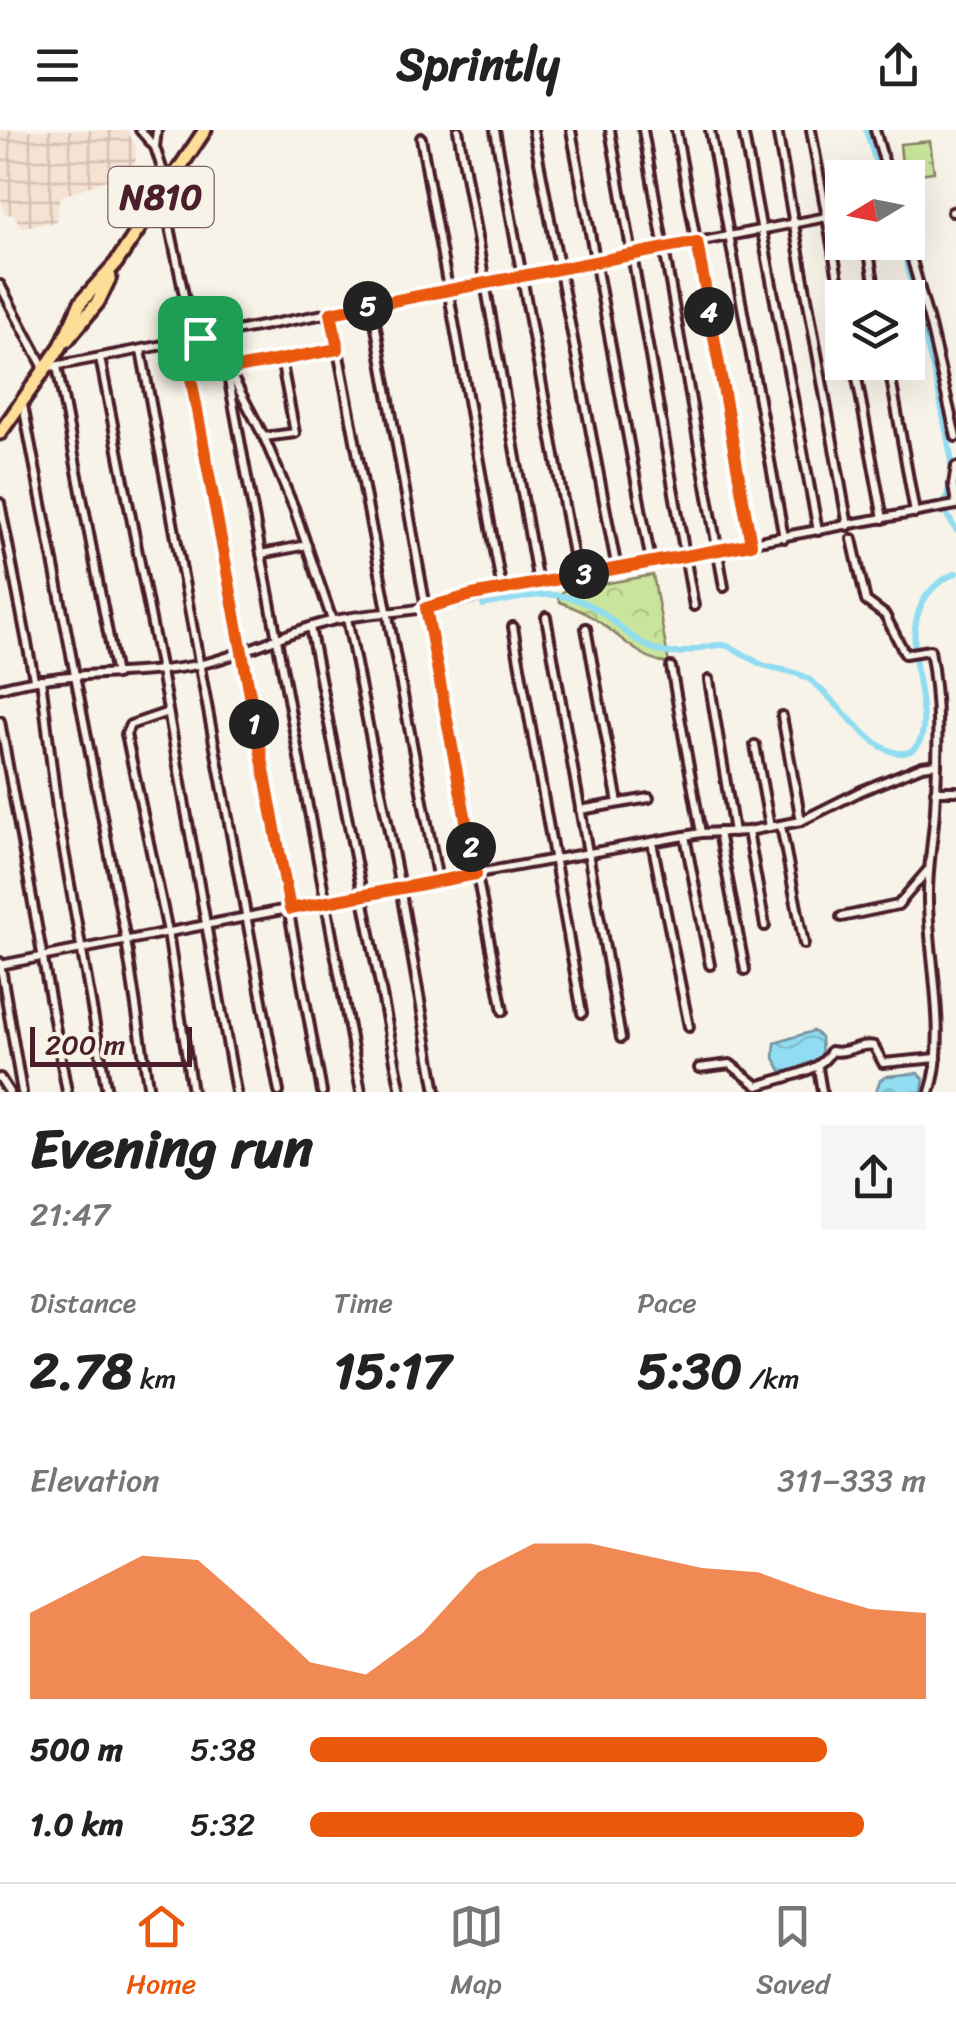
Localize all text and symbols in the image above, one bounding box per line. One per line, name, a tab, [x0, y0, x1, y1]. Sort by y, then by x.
text: Sprintly	[397, 25, 559, 105]
icon: menu	[30, 38, 85, 93]
icon: share	[871, 38, 926, 93]
north arrow	[825, 160, 925, 260]
map controls	[825, 160, 925, 380]
road number: N810	[109, 167, 214, 227]
button: layers	[825, 280, 925, 380]
pin: 5	[343, 281, 393, 331]
text: 5	[359, 281, 377, 330]
pin: 4	[684, 287, 734, 337]
text: 4	[700, 287, 718, 336]
pin	[158, 296, 243, 381]
icon: arrive	[173, 311, 228, 366]
pin: 3	[559, 549, 609, 599]
text: 3	[576, 549, 592, 598]
pin: 1	[229, 699, 279, 749]
text: 1	[248, 699, 260, 748]
pin: 2	[446, 822, 496, 872]
text: 2	[463, 822, 479, 871]
text: 200 m	[45, 1020, 125, 1069]
scale bar	[30, 1022, 192, 1066]
text: Evening run	[30, 1100, 313, 1197]
button: share	[821, 1125, 926, 1230]
text: 21:47	[30, 1186, 110, 1243]
text: Distance	[30, 1278, 136, 1327]
text: Time	[334, 1278, 393, 1327]
text: Pace	[637, 1278, 697, 1327]
text: 2.78	[30, 1327, 133, 1416]
text: 15:17	[334, 1327, 451, 1416]
text: 5:30	[637, 1327, 742, 1416]
text: km	[133, 1354, 176, 1403]
text: /km	[742, 1354, 800, 1403]
text: Elevation	[30, 1452, 160, 1509]
text: 311–333 m	[777, 1452, 926, 1509]
text: 500 m	[30, 1721, 123, 1778]
text: 5:38	[190, 1721, 256, 1778]
text: 1.0 km	[30, 1796, 124, 1853]
text: 5:32	[190, 1796, 255, 1853]
tab: Home	[126, 1899, 196, 2008]
tab: Map	[449, 1899, 504, 2008]
tab: Saved	[756, 1899, 830, 2008]

